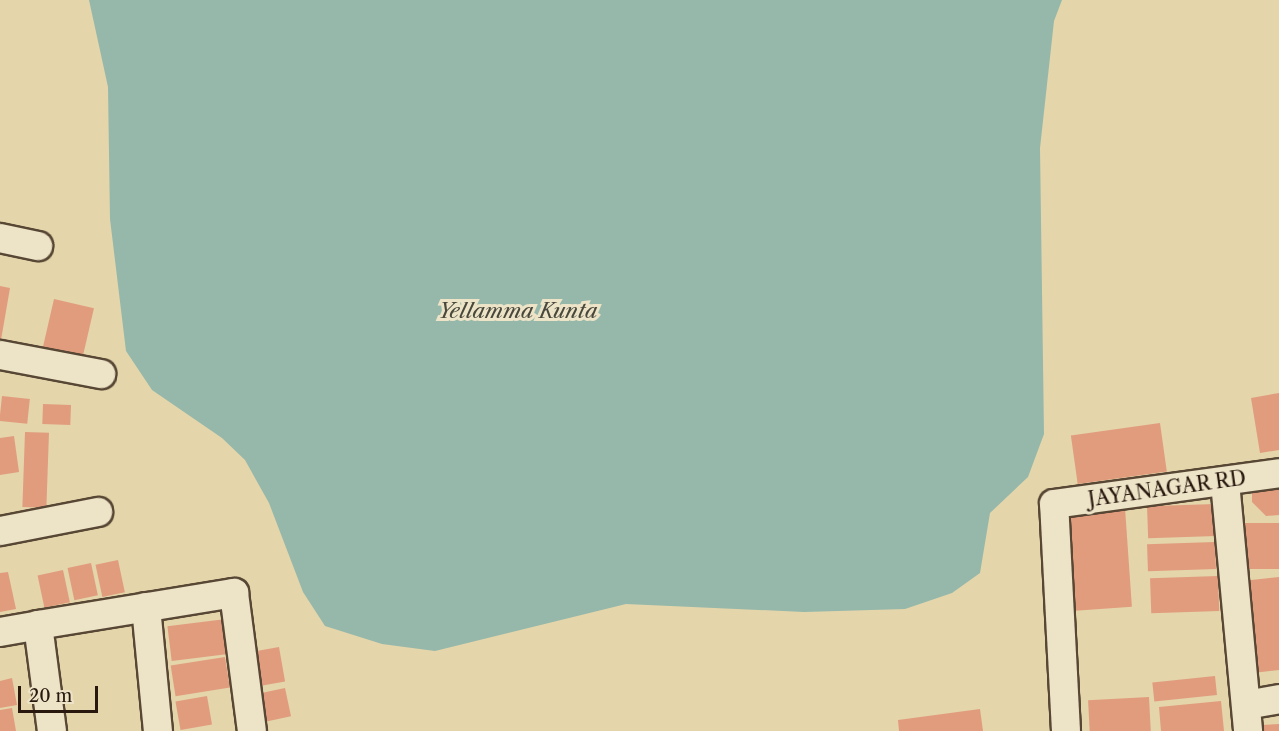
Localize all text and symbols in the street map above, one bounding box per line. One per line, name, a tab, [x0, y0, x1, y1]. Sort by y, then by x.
water label: Yellamma Kunta	[438, 298, 598, 324]
street label: JAYANAGAR RD	[1086, 466, 1248, 512]
scale bar	[21, 674, 100, 712]
text: 20 m	[29, 685, 72, 707]

